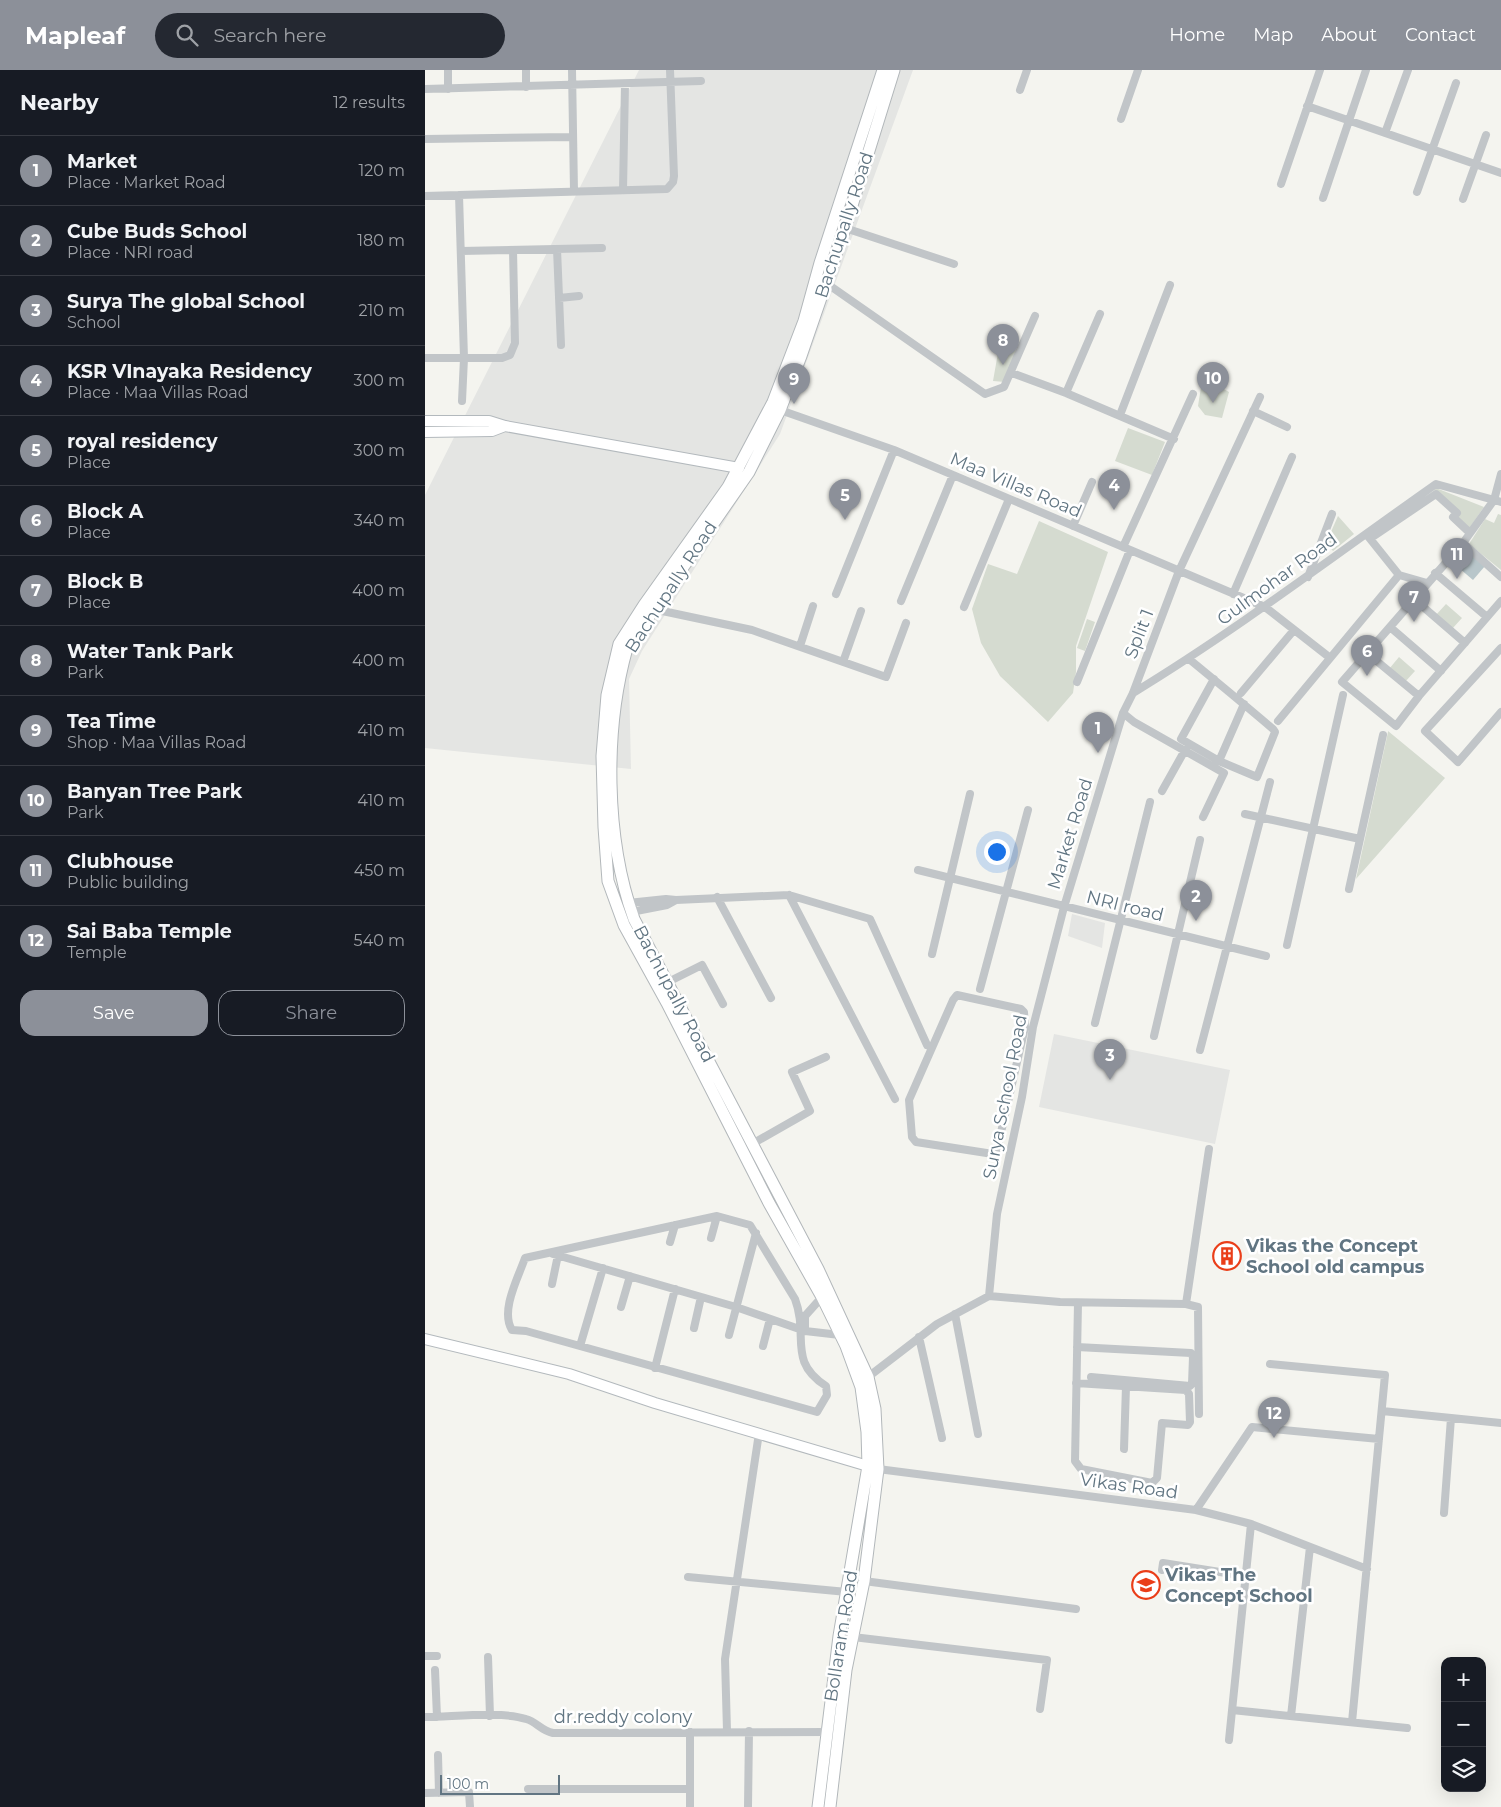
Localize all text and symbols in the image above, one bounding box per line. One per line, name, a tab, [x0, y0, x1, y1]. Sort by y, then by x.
search box	[155, 13, 505, 58]
text: Mapleaf	[25, 21, 125, 50]
icon: search	[173, 21, 201, 49]
text: Search here	[213, 24, 326, 47]
text: Home	[1169, 24, 1225, 46]
text: Map	[1253, 24, 1293, 46]
text: About	[1321, 24, 1377, 46]
text: Contact	[1405, 24, 1476, 46]
text: Nearby	[20, 90, 99, 115]
text: 12 results	[333, 93, 405, 112]
street label: Bachupally Road	[810, 149, 878, 301]
text: Market	[67, 150, 137, 173]
text: 1	[33, 161, 39, 180]
text: 120 m	[358, 161, 405, 180]
text: Place · Market Road	[67, 173, 226, 192]
text: Cube Buds School	[67, 220, 247, 243]
text: 2	[31, 231, 41, 250]
text: 180 m	[357, 231, 405, 250]
text: Place · NRI road	[67, 243, 193, 262]
text: Surya The global School	[67, 290, 305, 313]
text: 3	[31, 301, 41, 320]
text: 210 m	[358, 301, 405, 320]
text: School	[67, 313, 121, 332]
pin: 8	[987, 324, 1019, 365]
text: KSR VInayaka Residency	[67, 360, 312, 383]
pin: 10	[1197, 362, 1229, 403]
pin: 9	[778, 363, 810, 404]
text: 4	[30, 371, 42, 390]
text: 300 m	[354, 371, 405, 390]
text: Place · Maa Villas Road	[67, 383, 249, 402]
text: royal residency	[67, 430, 218, 453]
text: 5	[31, 441, 41, 460]
text: 300 m	[354, 441, 405, 460]
street label: Maa Villas Road	[947, 447, 1085, 523]
text: Place	[67, 453, 111, 472]
pin: 4	[1098, 469, 1130, 510]
pin: 5	[829, 479, 861, 520]
text: Block A	[67, 500, 143, 523]
text: 6	[31, 511, 41, 530]
text: 340 m	[354, 511, 405, 530]
street label: Bachupally Road	[620, 517, 722, 657]
text: Place	[67, 523, 111, 542]
street label: Gulmohar Road	[1213, 528, 1341, 630]
pin: 11	[1441, 538, 1473, 579]
text: Block B	[67, 570, 143, 593]
text: 7	[31, 581, 41, 600]
text: 400 m	[352, 581, 405, 600]
pin: 7	[1398, 581, 1430, 622]
text: Place	[67, 593, 111, 612]
street label: Split 1	[1120, 606, 1158, 662]
pin: 6	[1351, 635, 1383, 676]
text: Water Tank Park	[67, 640, 233, 663]
text: 8	[31, 651, 41, 670]
text: 400 m	[352, 651, 405, 670]
text: Park	[67, 663, 104, 682]
text: Tea Time	[67, 710, 156, 733]
pin: 1	[1082, 712, 1114, 753]
text: 9	[31, 721, 41, 740]
text: 410 m	[357, 721, 405, 740]
text: Shop · Maa Villas Road	[67, 733, 246, 752]
street label: Market Road	[1043, 776, 1097, 892]
text: Banyan Tree Park	[67, 780, 242, 803]
text: 10	[27, 791, 45, 810]
text: 410 m	[357, 791, 405, 810]
text: Park	[67, 803, 104, 822]
your location	[984, 839, 1010, 865]
text: Clubhouse	[67, 850, 173, 873]
text: 11	[30, 861, 42, 880]
text: 450 m	[354, 861, 405, 880]
text: Public building	[67, 873, 189, 892]
pin: 2	[1180, 880, 1212, 921]
street label: NRI road	[1084, 886, 1166, 926]
text: Sai Baba Temple	[67, 920, 232, 943]
street label: Bachupally Road	[629, 922, 719, 1066]
text: 12	[28, 931, 44, 950]
text: 540 m	[354, 931, 405, 950]
text: Temple	[67, 943, 127, 962]
button: Save	[20, 990, 208, 1036]
button: Share	[218, 990, 405, 1036]
street label: Surya School Road	[978, 1013, 1032, 1181]
pin: 3	[1094, 1039, 1126, 1080]
place label: Vikas the Concept School old campus	[1245, 1235, 1425, 1278]
building icon: Vikas the Concept School old campus	[1212, 1241, 1242, 1271]
pin: 12	[1258, 1397, 1290, 1438]
street label: Vikas Road	[1079, 1468, 1179, 1504]
place label: Vikas The Concept School	[1164, 1564, 1313, 1607]
street label: Bollaram Road	[820, 1569, 862, 1703]
school or university icon: Vikas The Concept School	[1131, 1570, 1161, 1600]
map controls	[1441, 1657, 1486, 1792]
button: +	[1441, 1657, 1486, 1702]
button: −	[1441, 1702, 1486, 1747]
street label: dr.reddy colony	[554, 1706, 693, 1728]
button: layers	[1441, 1747, 1486, 1792]
scale bar	[440, 1772, 560, 1795]
text: 100 m	[447, 1775, 489, 1793]

